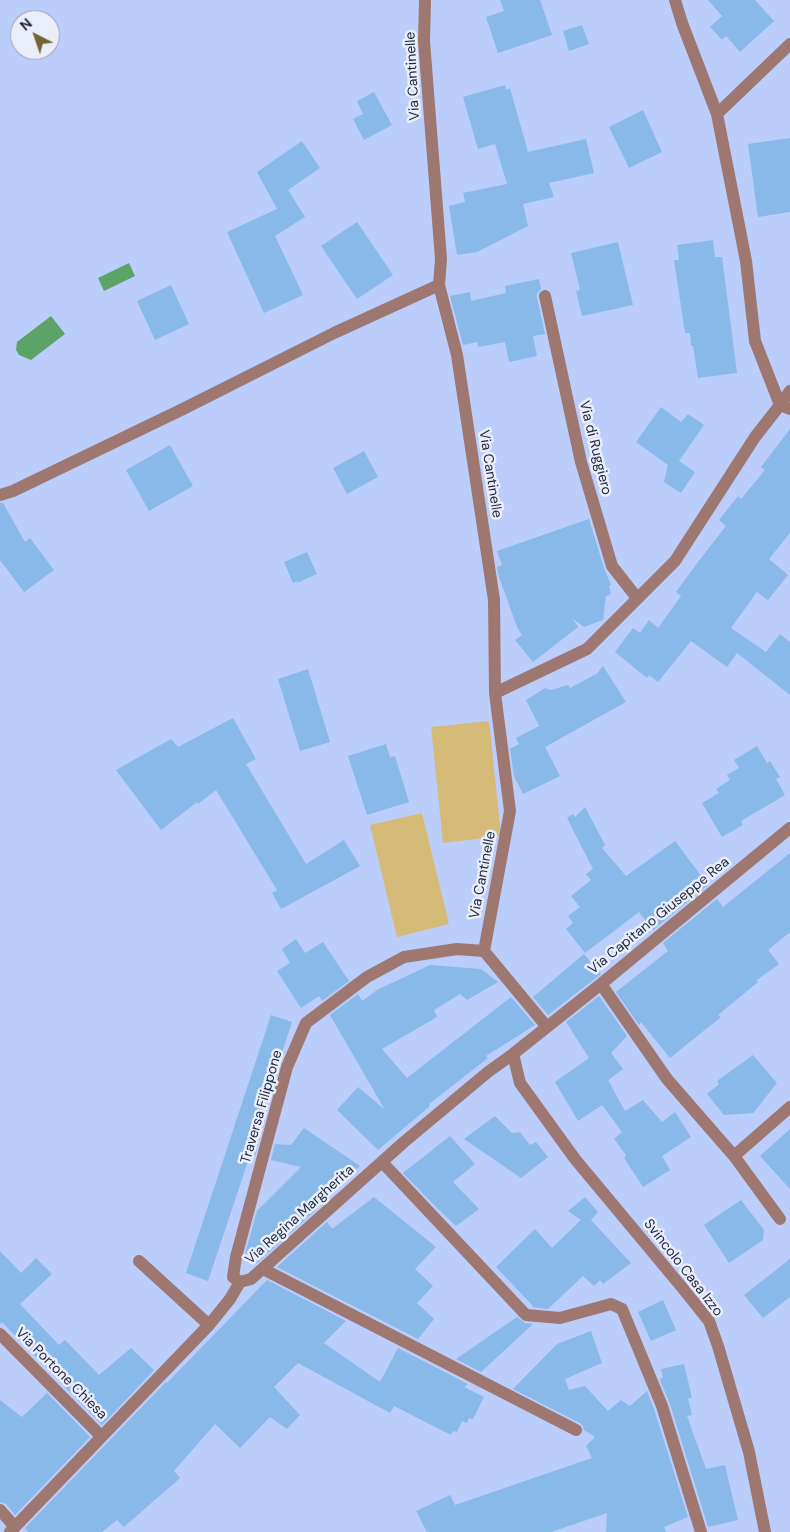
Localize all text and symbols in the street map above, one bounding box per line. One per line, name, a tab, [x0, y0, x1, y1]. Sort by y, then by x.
north arrow	[10, 10, 60, 60]
text: N	[16, 14, 36, 35]
street label: Via Cantinelle	[402, 31, 424, 121]
street label: Via di Ruggiero	[575, 399, 615, 497]
street label: Via Cantinelle	[475, 429, 505, 519]
street label: Via Cantinelle	[466, 830, 500, 920]
street label: Via Capitano Giuseppe Rea	[585, 854, 733, 978]
street label: Traversa Filippone	[238, 1048, 286, 1166]
street label: Via Regina Margherita	[242, 1162, 358, 1268]
street label: Svincolo Casa Izzo	[640, 1216, 726, 1320]
street label: Via Portone Chiesa	[12, 1325, 110, 1423]

